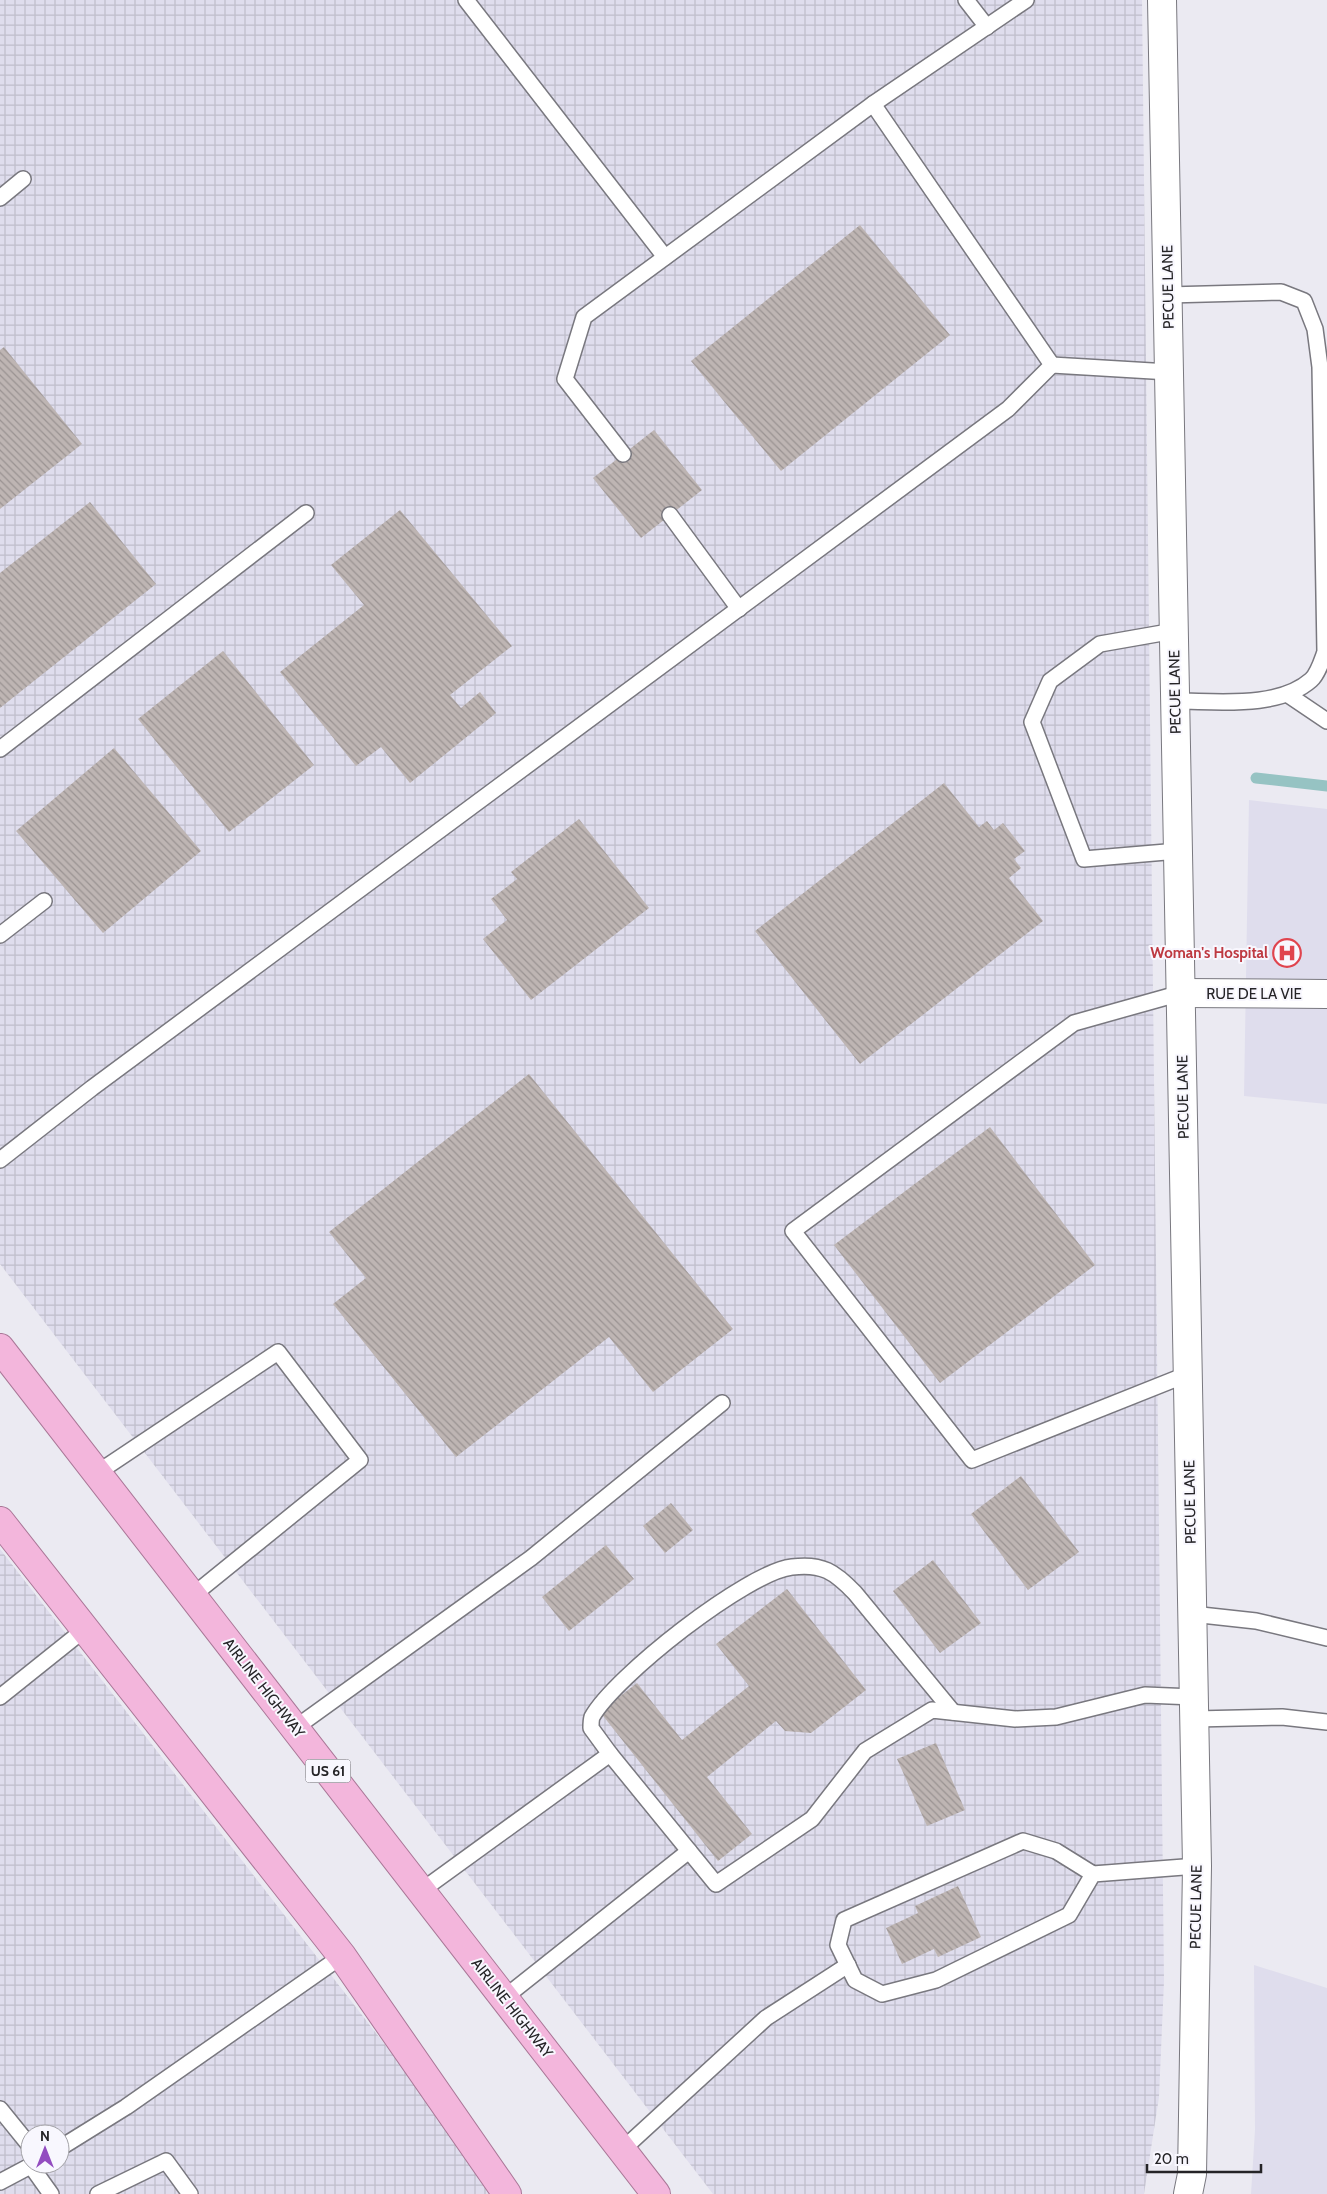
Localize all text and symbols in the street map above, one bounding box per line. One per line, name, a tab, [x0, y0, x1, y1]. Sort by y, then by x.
street label: PECUE LANE	[1158, 245, 1178, 329]
street label: PECUE LANE	[1165, 650, 1185, 734]
hospital icon: Woman's Hospital	[1272, 938, 1302, 968]
place label: Woman's Hospital	[1150, 944, 1268, 962]
street label: RUE DE LA VIE	[1206, 985, 1302, 1003]
street label: PECUE LANE	[1173, 1055, 1193, 1139]
street label: PECUE LANE	[1180, 1460, 1200, 1544]
street label: AIRLINE HIGHWAY	[220, 1635, 309, 1742]
road number: US 61	[306, 1760, 350, 1782]
street label: PECUE LANE	[1186, 1865, 1206, 1949]
street label: AIRLINE HIGHWAY	[468, 1955, 557, 2062]
north arrow	[20, 2124, 70, 2174]
text: N	[40, 2127, 50, 2145]
scale bar	[1147, 2142, 1261, 2174]
text: 20 m	[1154, 2150, 1189, 2168]

